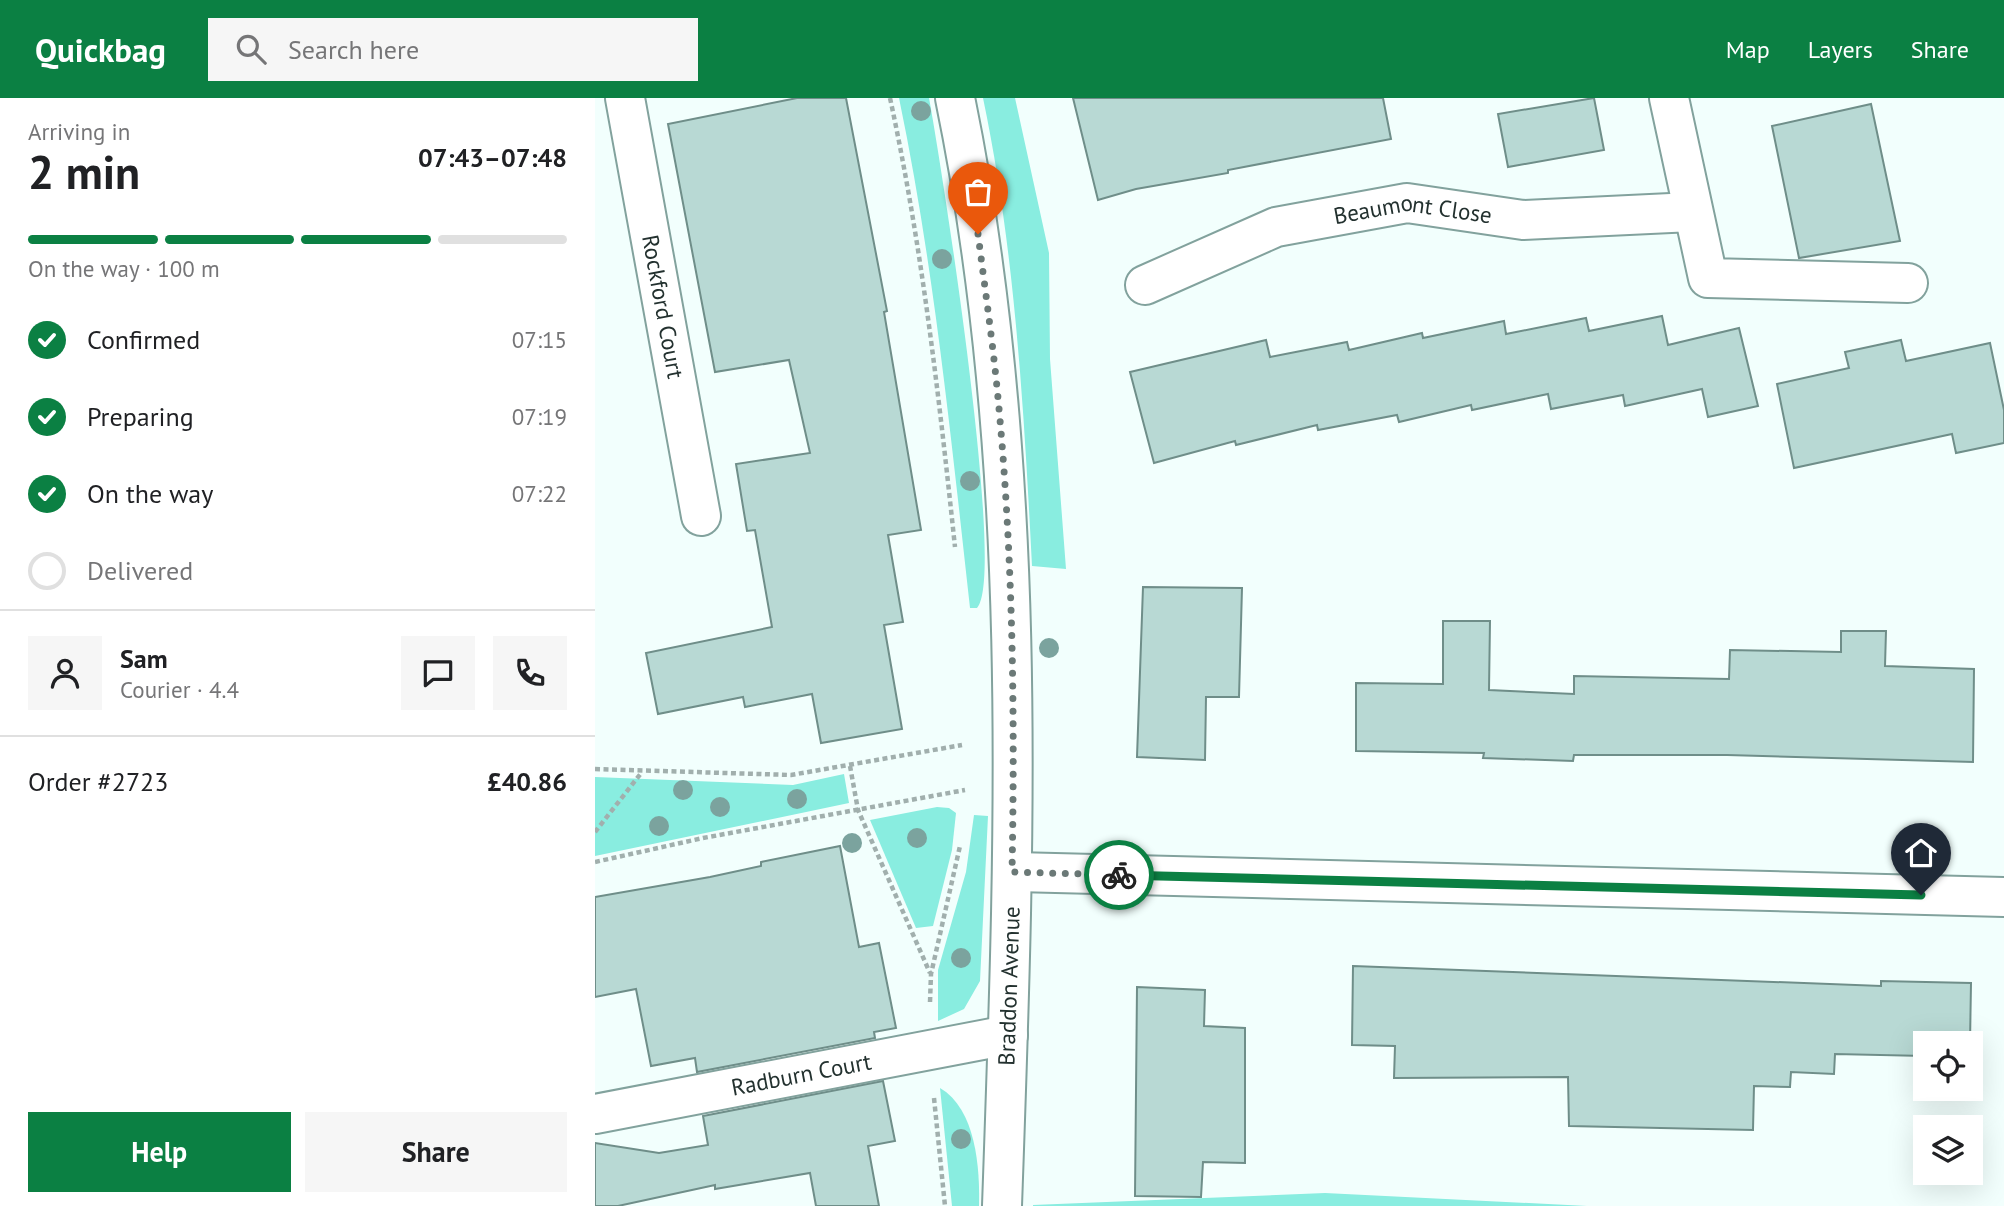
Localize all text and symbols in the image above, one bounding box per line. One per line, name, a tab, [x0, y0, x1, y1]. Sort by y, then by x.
search box	[208, 18, 698, 81]
text: Quickbag	[35, 28, 166, 71]
icon: search	[232, 30, 270, 68]
text: Search here	[288, 33, 419, 66]
text: Map	[1726, 34, 1770, 65]
text: Layers	[1808, 34, 1873, 65]
text: Share	[1911, 34, 1969, 65]
text: Arriving in	[28, 117, 130, 146]
text: 07:43–07:48	[418, 141, 567, 174]
text: 2 min	[28, 142, 140, 202]
pin	[948, 162, 1008, 234]
icon: bag	[959, 173, 997, 211]
street label: Beaumont Close	[1331, 187, 1494, 230]
street label: Rockford Court	[636, 232, 691, 381]
text: On the way · 100 m	[28, 254, 220, 283]
icon: check	[28, 321, 66, 359]
text: Confirmed	[87, 323, 200, 356]
text: 07:15	[512, 325, 567, 354]
icon: check	[28, 398, 66, 436]
text: Preparing	[87, 400, 194, 433]
text: 07:19	[512, 402, 567, 431]
icon: check	[28, 475, 66, 513]
text: On the way	[87, 477, 213, 510]
text: 07:22	[512, 479, 567, 508]
text: Delivered	[87, 554, 193, 587]
button: person	[28, 636, 102, 710]
button: chat	[401, 636, 475, 710]
button: phone	[493, 636, 567, 710]
text: Sam	[120, 642, 168, 675]
text: Courier · 4.4	[120, 675, 239, 704]
text: Order #2723	[28, 765, 168, 798]
text: £40.86	[487, 765, 567, 798]
pin	[1891, 823, 1951, 895]
icon: home	[1902, 834, 1940, 872]
courier	[1084, 840, 1154, 910]
icon: bike	[1100, 856, 1138, 894]
street label: Braddon Avenue	[991, 906, 1026, 1066]
map controls	[1913, 1031, 1983, 1185]
button: locate	[1913, 1031, 1983, 1101]
street label: Radburn Court	[729, 1046, 874, 1102]
button: Help	[28, 1112, 291, 1192]
button: Share	[305, 1112, 567, 1192]
button: layers	[1913, 1115, 1983, 1185]

